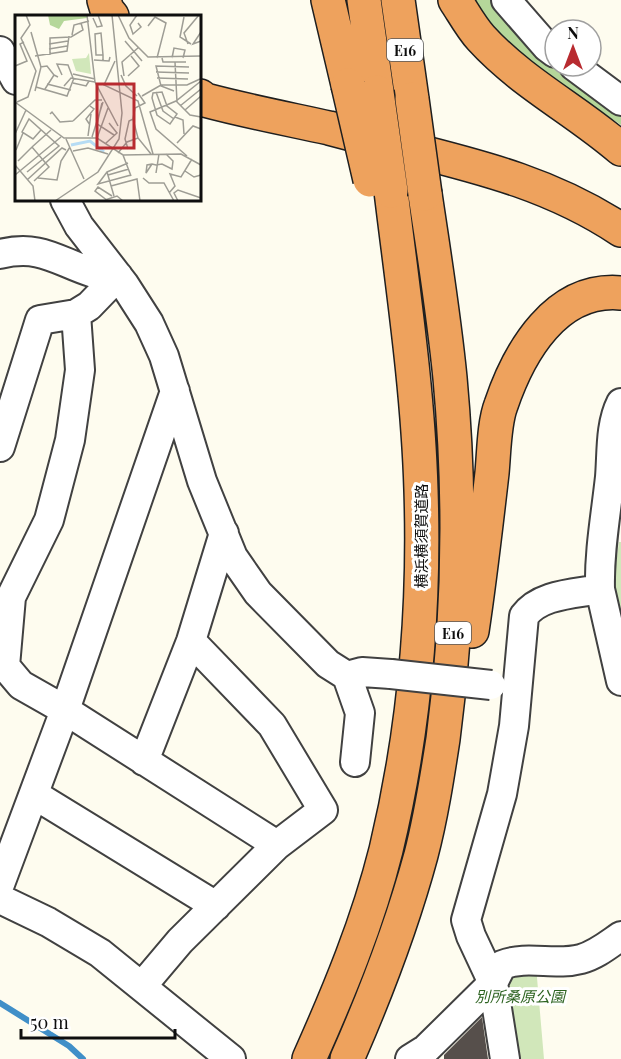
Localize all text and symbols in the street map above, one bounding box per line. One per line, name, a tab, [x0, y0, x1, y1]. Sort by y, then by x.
inset map	[15, 15, 201, 201]
north arrow	[543, 18, 603, 78]
text: N	[567, 22, 579, 43]
road number: E16	[387, 39, 423, 61]
street label: 横浜横須賀道路	[411, 483, 431, 589]
road number: E16	[435, 622, 471, 644]
park label: 別所桑原公園	[475, 986, 567, 1006]
scale bar	[21, 1002, 176, 1040]
text: 50 m	[30, 1010, 69, 1034]

